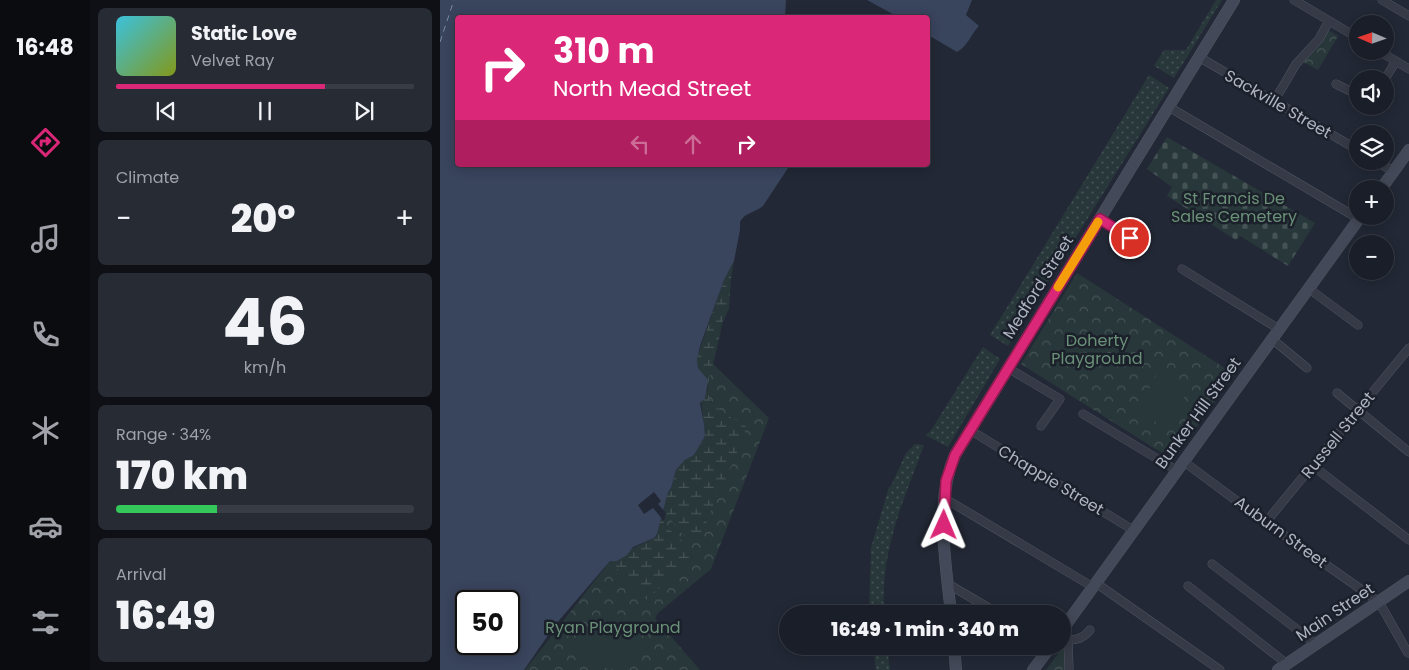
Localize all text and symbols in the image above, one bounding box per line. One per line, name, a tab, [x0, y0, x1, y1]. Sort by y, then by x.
north arrow	[1349, 15, 1394, 60]
map controls	[1349, 15, 1394, 280]
text: Static Love	[191, 20, 297, 47]
text: 310 m	[553, 26, 655, 75]
text: 16:48	[16, 32, 74, 63]
icon: right	[470, 35, 535, 100]
text: Velvet Ray	[191, 49, 274, 72]
street label: Sackville Street	[1220, 64, 1336, 144]
button: sound	[1349, 70, 1394, 115]
text: North Mead Street	[553, 73, 751, 104]
icon: previous	[152, 97, 180, 125]
icon: pause	[251, 97, 279, 125]
icon: next	[350, 97, 378, 125]
icon: directions	[28, 125, 63, 160]
button: layers	[1349, 125, 1394, 170]
icon: left	[626, 130, 654, 158]
icon: ahead	[679, 130, 707, 158]
icon: right	[732, 130, 760, 158]
text: Climate	[116, 166, 179, 189]
button: +	[1349, 180, 1394, 225]
park label: St Francis De Sales Cemetery	[1171, 187, 1297, 228]
text: 20°	[231, 192, 296, 245]
text: −	[116, 199, 131, 238]
text: +	[395, 199, 414, 238]
pin	[1109, 217, 1151, 259]
icon: music	[28, 221, 63, 256]
icon: arrive	[1116, 224, 1144, 252]
street label: Medford Street	[997, 231, 1079, 343]
button: −	[1349, 235, 1394, 280]
text: 46	[222, 277, 308, 368]
icon: phone	[28, 317, 63, 352]
park label: Doherty Playground	[1051, 329, 1143, 370]
street label: Bunker Hill Street	[1150, 352, 1246, 473]
text: km/h	[244, 356, 286, 379]
street label: Russell Street	[1296, 387, 1380, 483]
icon: climate	[28, 413, 63, 448]
text: Range · 34%	[116, 423, 211, 446]
street label: Chappie Street	[994, 439, 1109, 521]
text: 170 km	[116, 449, 248, 502]
street label: Auburn Street	[1230, 491, 1332, 574]
position arrow	[917, 498, 969, 550]
icon: car	[28, 509, 63, 544]
text: Arrival	[116, 563, 166, 586]
street label: Main Street	[1291, 577, 1379, 647]
text: 16:49	[116, 589, 216, 642]
speed limit sign: 50	[455, 590, 520, 655]
icon: filters	[28, 605, 63, 640]
park label: Ryan Playground	[545, 616, 681, 639]
text: 16:49 · 1 min · 340 m	[831, 616, 1019, 643]

